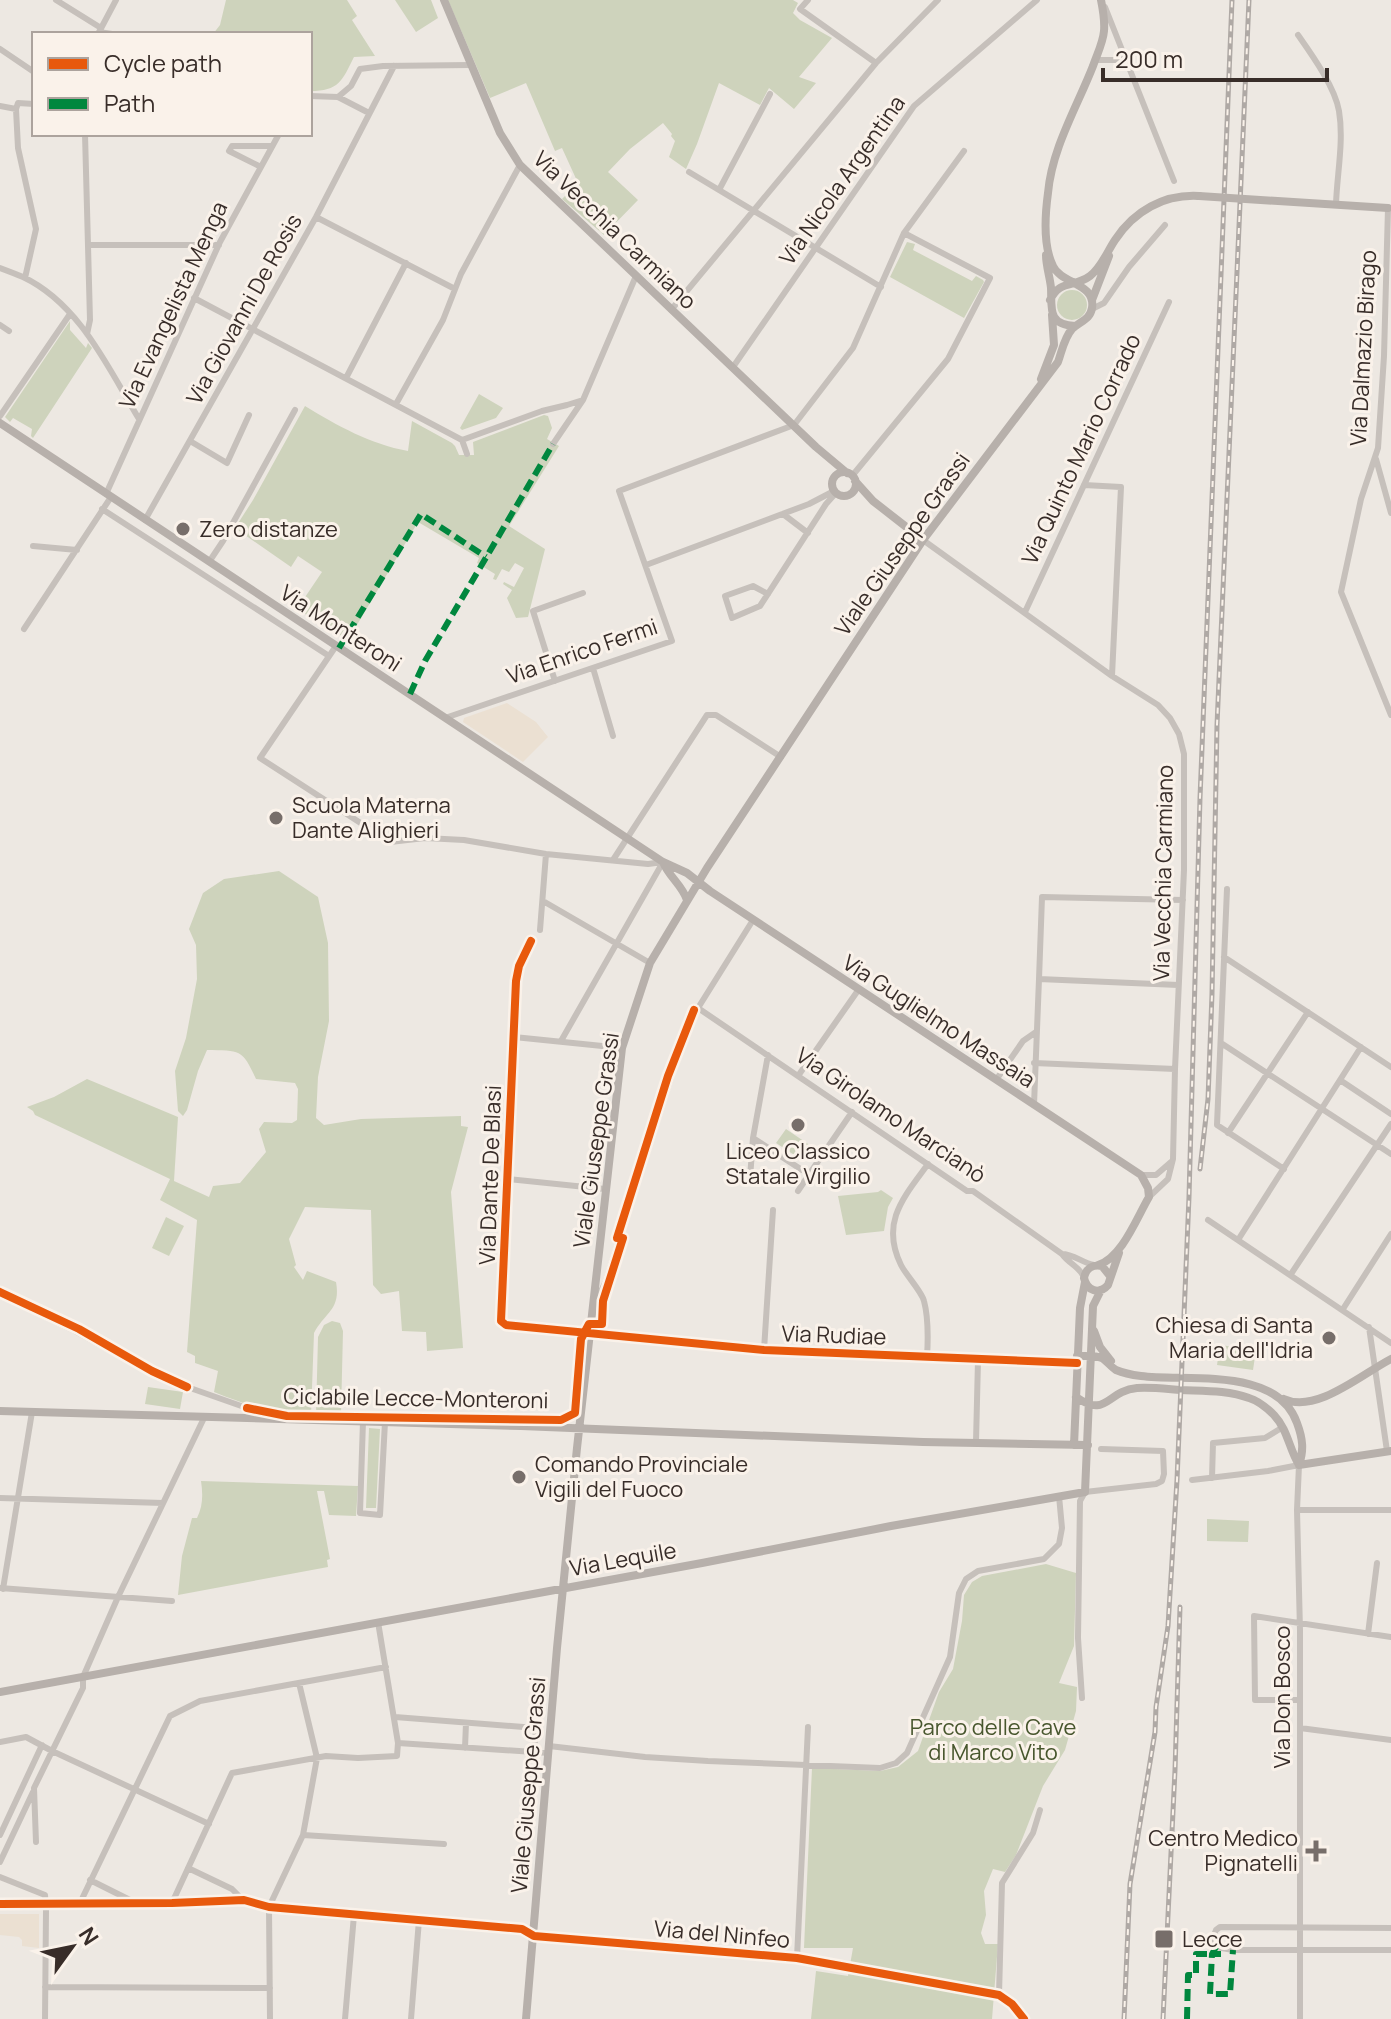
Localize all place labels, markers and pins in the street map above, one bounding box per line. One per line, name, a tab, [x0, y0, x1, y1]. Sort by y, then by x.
place label: Zero distanze	[199, 514, 338, 544]
marker: Zero distanze	[174, 520, 192, 538]
place label: Scuola Materna Dante Alighieri	[292, 790, 451, 845]
marker: Scuola Materna Dante Alighieri	[267, 809, 285, 827]
marker: Liceo Classico Statale Virgilio	[789, 1116, 807, 1134]
place label: Liceo Classico Statale Virgilio	[726, 1136, 870, 1191]
place label: Chiesa di Santa Maria dell'Idria	[1156, 1310, 1313, 1365]
marker: Chiesa di Santa Maria dell'Idria	[1320, 1329, 1338, 1347]
place label: Comando Provinciale Vigili del Fuoco	[535, 1449, 748, 1504]
marker: Comando Provinciale Vigili del Fuoco	[510, 1468, 528, 1486]
place label: Centro Medico Pignatelli	[1148, 1823, 1298, 1878]
marker: Centro Medico Pignatelli	[1305, 1840, 1327, 1862]
place label: Lecce	[1182, 1924, 1243, 1954]
marker: Lecce	[1153, 1928, 1175, 1950]

